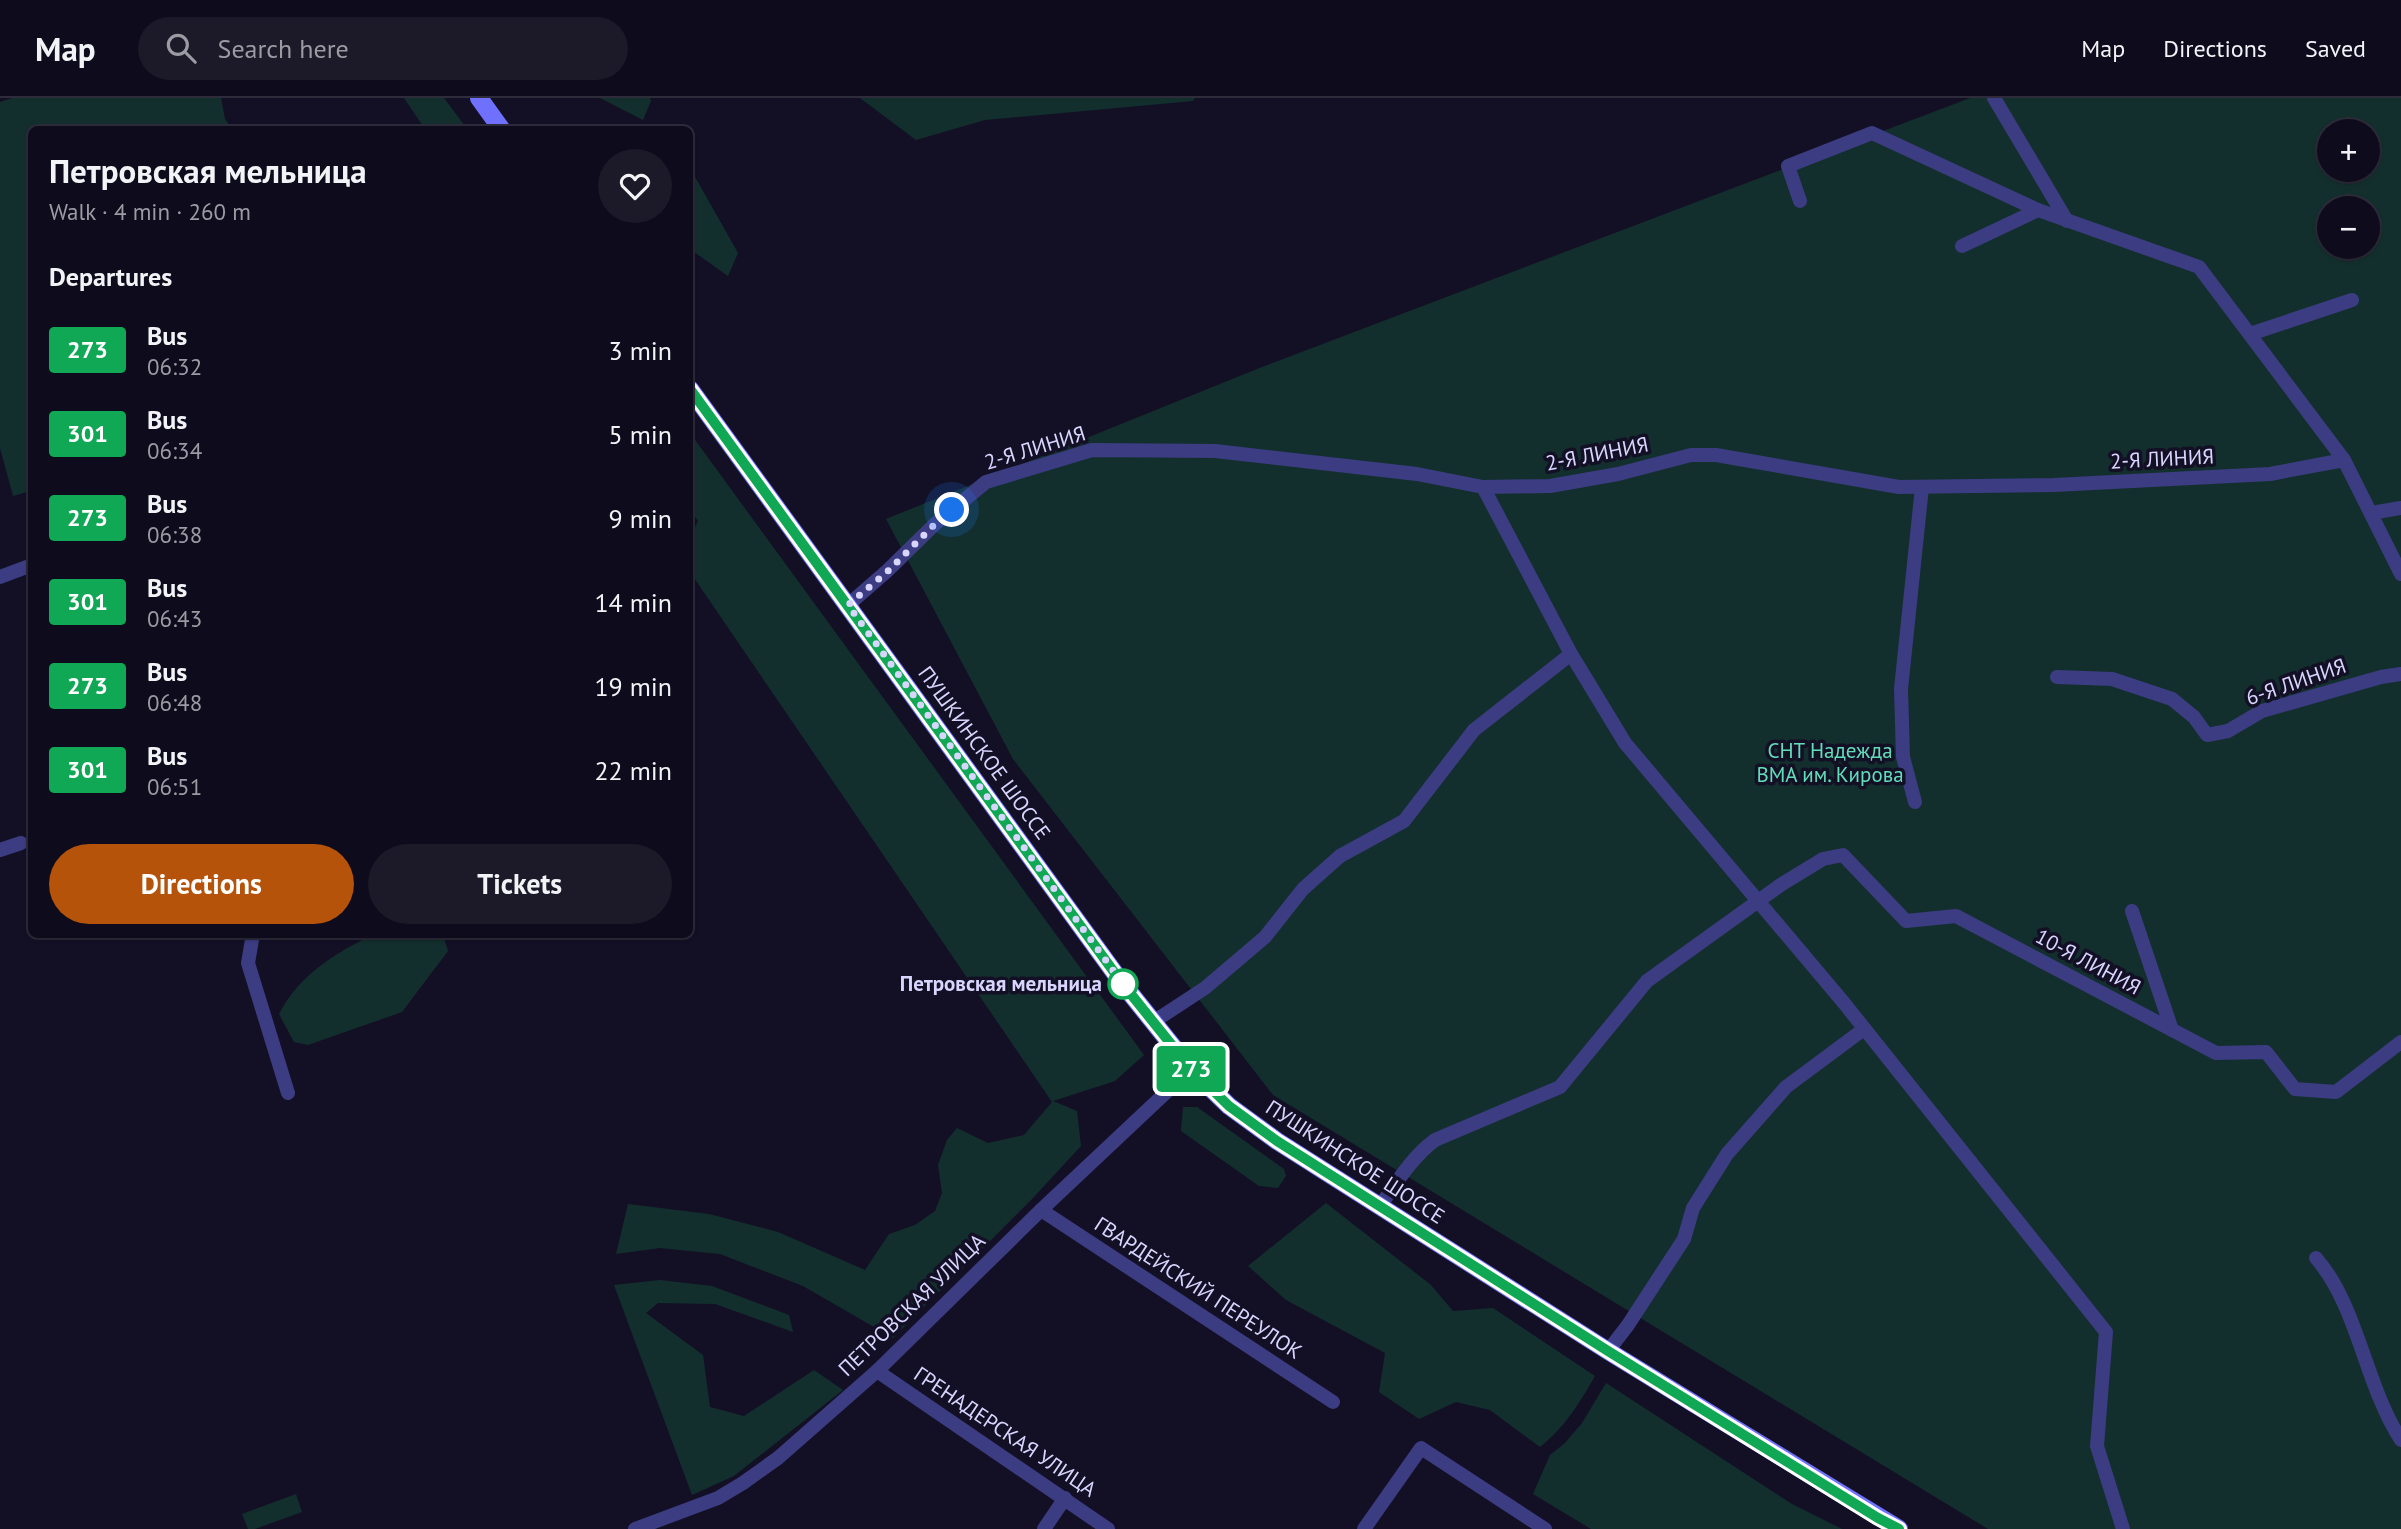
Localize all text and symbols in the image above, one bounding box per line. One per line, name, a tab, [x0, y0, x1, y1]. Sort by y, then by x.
search box	[138, 17, 628, 80]
text: Map	[35, 27, 96, 70]
icon: search	[162, 29, 200, 67]
text: Search here	[218, 32, 349, 65]
text: Map	[2081, 33, 2125, 64]
text: Directions	[2163, 33, 2267, 64]
text: Saved	[2305, 33, 2366, 64]
map controls	[2317, 119, 2380, 259]
button: +	[2317, 119, 2380, 182]
text: Петровская мельница	[49, 149, 367, 192]
button: heart	[598, 149, 672, 223]
button: −	[2317, 196, 2380, 259]
text: Walk · 4 min · 260 m	[49, 197, 251, 226]
text: Departures	[49, 260, 172, 293]
text: Bus	[147, 319, 187, 352]
text: 273	[67, 334, 108, 365]
text: 3 min	[609, 334, 672, 367]
text: 06:32	[147, 352, 202, 381]
text: Bus	[147, 403, 187, 436]
text: 301	[67, 418, 108, 449]
text: 5 min	[609, 418, 672, 451]
street label: 2-Я ЛИНИЯ	[981, 419, 1089, 476]
street label: 2-Я ЛИНИЯ	[1543, 430, 1651, 477]
text: 06:34	[147, 436, 202, 465]
street label: 2-Я ЛИНИЯ	[2109, 442, 2215, 475]
text: Bus	[147, 487, 187, 520]
your location	[934, 492, 969, 527]
text: 273	[67, 502, 108, 533]
text: 9 min	[609, 502, 672, 535]
text: 06:38	[147, 520, 202, 549]
text: Bus	[147, 571, 187, 604]
text: 301	[67, 586, 108, 617]
text: 14 min	[594, 586, 672, 619]
text: 06:43	[147, 604, 202, 633]
street label: 6-Я ЛИНИЯ	[2242, 652, 2349, 711]
text: Bus	[147, 655, 187, 688]
street label: ПУШКИНСКОЕ ШОССЕ	[912, 661, 1057, 845]
text: 273	[67, 670, 108, 701]
text: 19 min	[594, 670, 672, 703]
text: 06:48	[147, 688, 202, 717]
park label: СНТ Надежда ВМА им. Кирова	[1756, 737, 1904, 788]
text: Bus	[147, 739, 187, 772]
text: 301	[67, 754, 108, 785]
text: 22 min	[594, 754, 672, 787]
text: 06:51	[147, 772, 202, 801]
button: Directions	[49, 844, 354, 924]
button: Tickets	[368, 844, 672, 924]
street label: 10-Я ЛИНИЯ	[2031, 923, 2146, 1001]
marker: Петровская мельница	[1108, 969, 1138, 999]
place label: Петровская мельница	[900, 970, 1102, 997]
line badge: 273	[1151, 1046, 1231, 1092]
text: 273	[1171, 1053, 1211, 1084]
street label: ПУШКИНСКОЕ ШОССЕ	[1261, 1094, 1450, 1230]
street label: ГВАРДЕЙСКИЙ ПЕРЕУЛОК	[1089, 1210, 1307, 1365]
street label: ПЕТРОВСКАЯ УЛИЦА	[833, 1227, 991, 1382]
street label: ГРЕНАДЕРСКАЯ УЛИЦА	[909, 1360, 1102, 1503]

